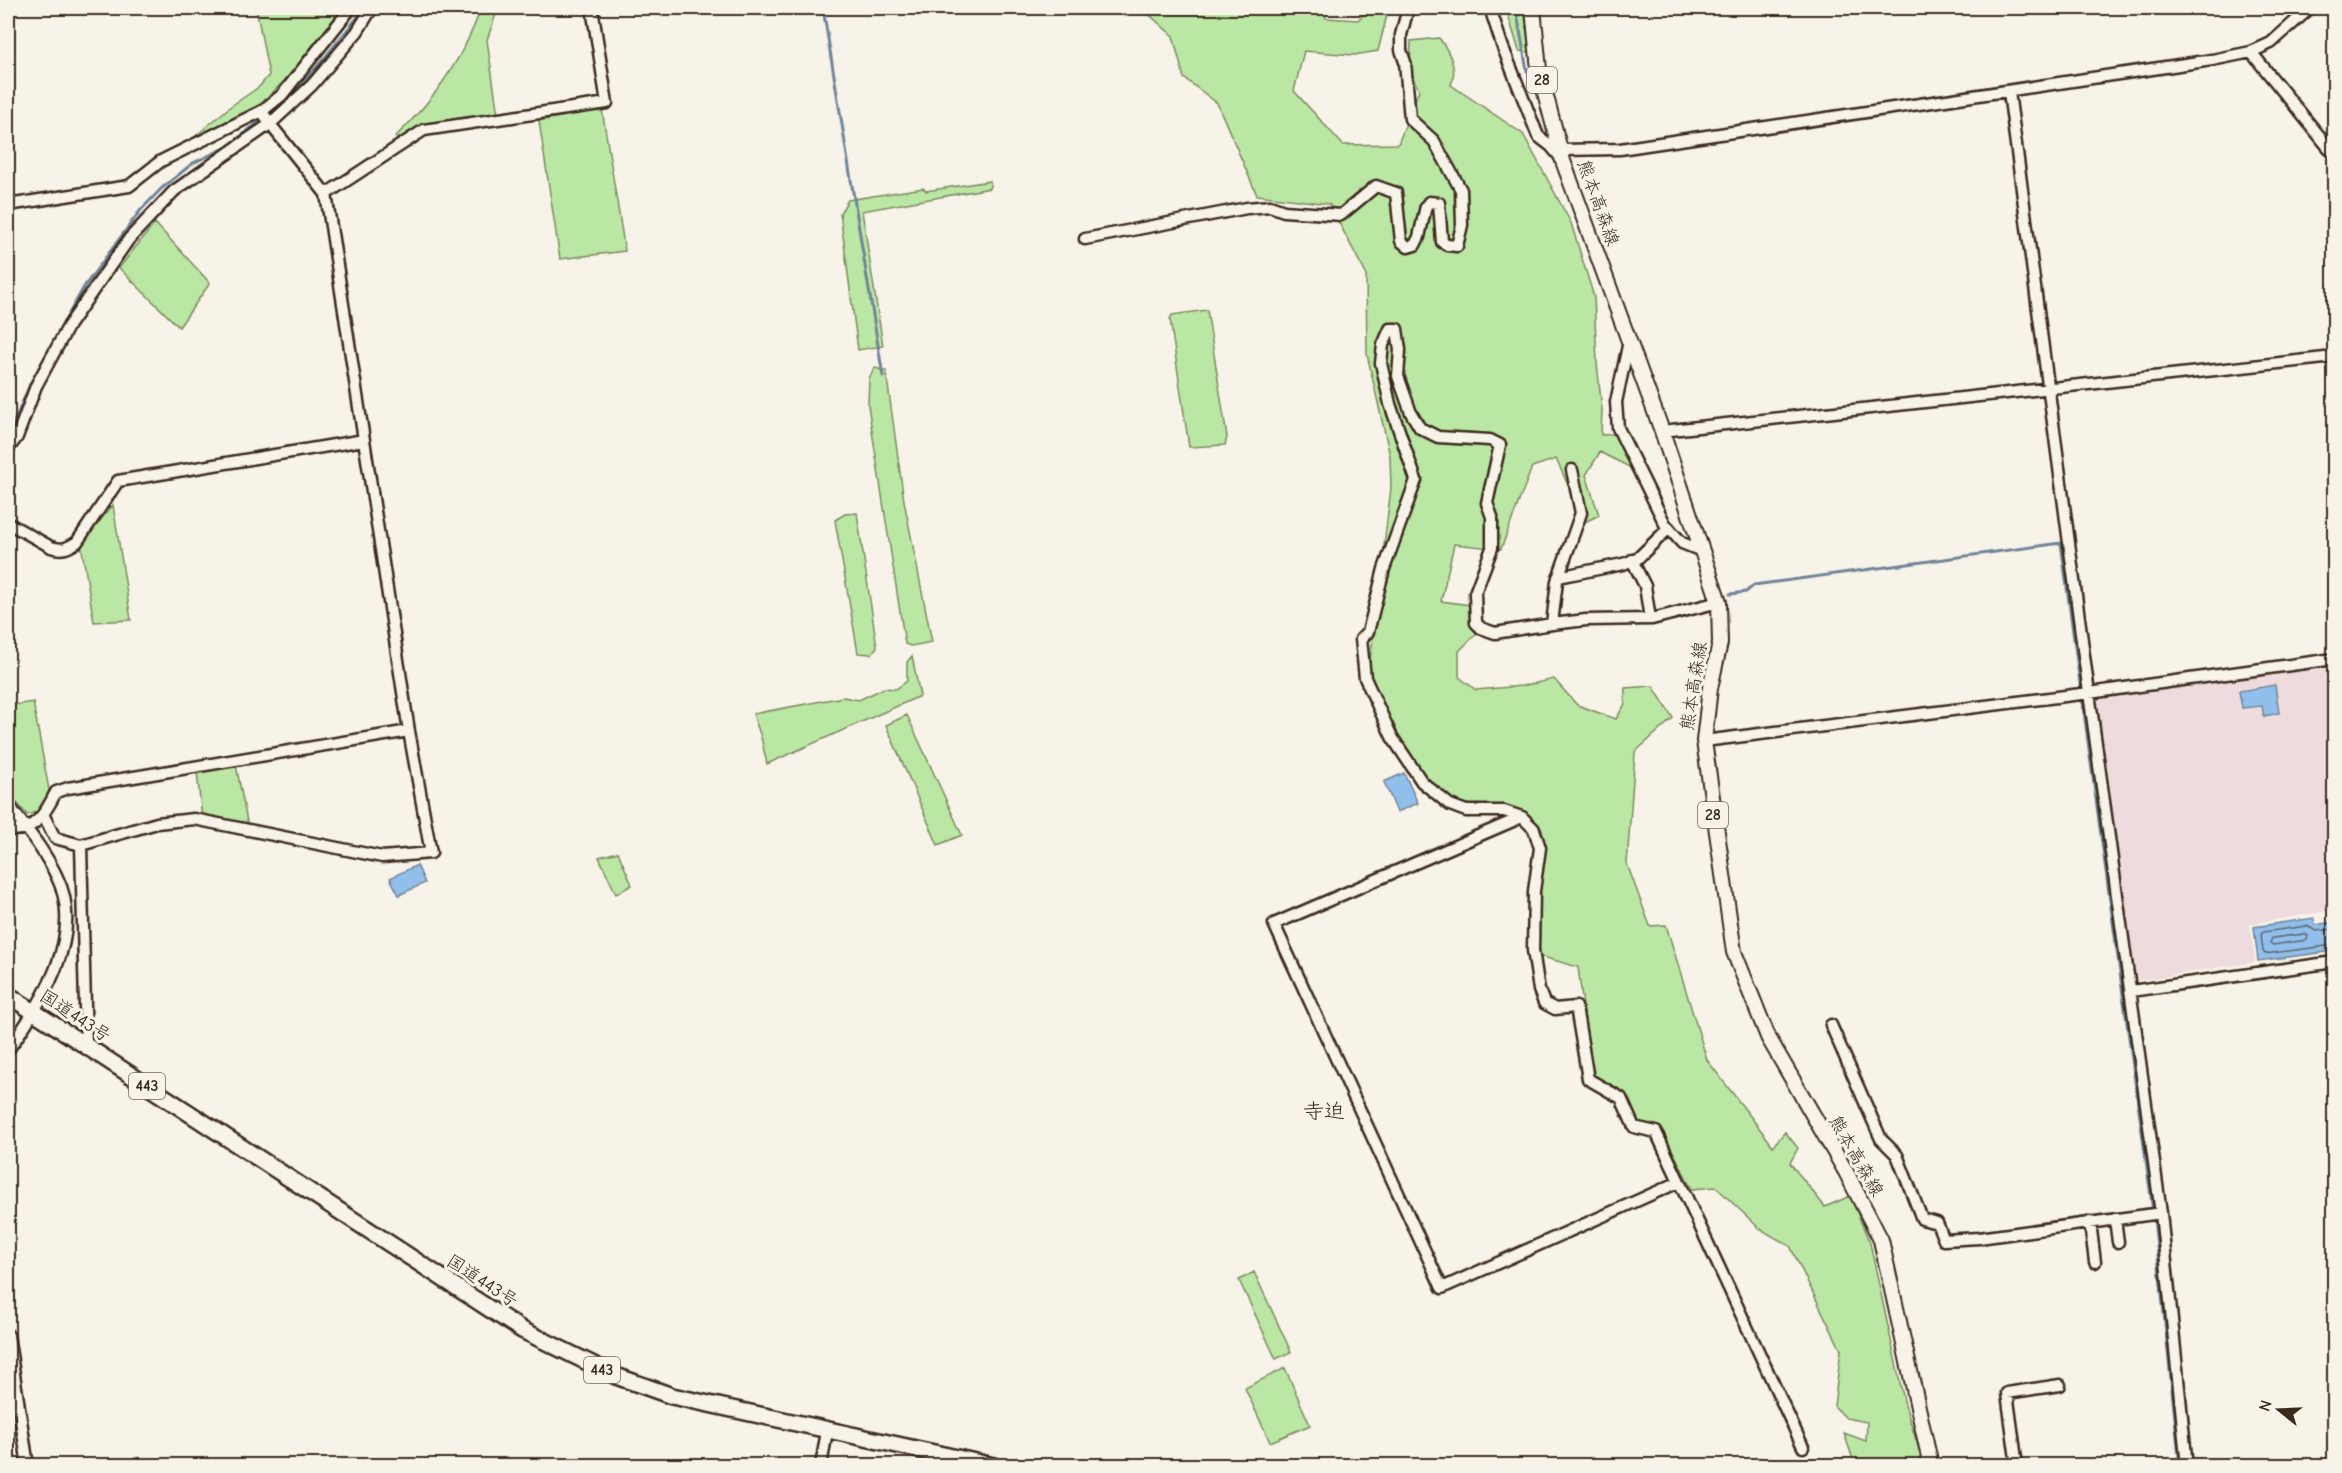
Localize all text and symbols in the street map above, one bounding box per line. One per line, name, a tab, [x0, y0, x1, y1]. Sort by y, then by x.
road number: 28	[1527, 67, 1557, 93]
street label: 熊本高森線	[1573, 157, 1623, 249]
street label: 熊本高森線	[1677, 640, 1711, 732]
road number: 28	[1698, 802, 1728, 828]
street label: 国道443号	[36, 985, 114, 1047]
road number: 443	[129, 1073, 165, 1099]
district label: 寺迫	[1303, 1099, 1345, 1123]
street label: 熊本高森線	[1824, 1112, 1888, 1200]
street label: 国道443号	[443, 1250, 521, 1312]
road number: 443	[584, 1357, 620, 1383]
north arrow	[2249, 1380, 2309, 1440]
text: N	[2256, 1398, 2276, 1413]

